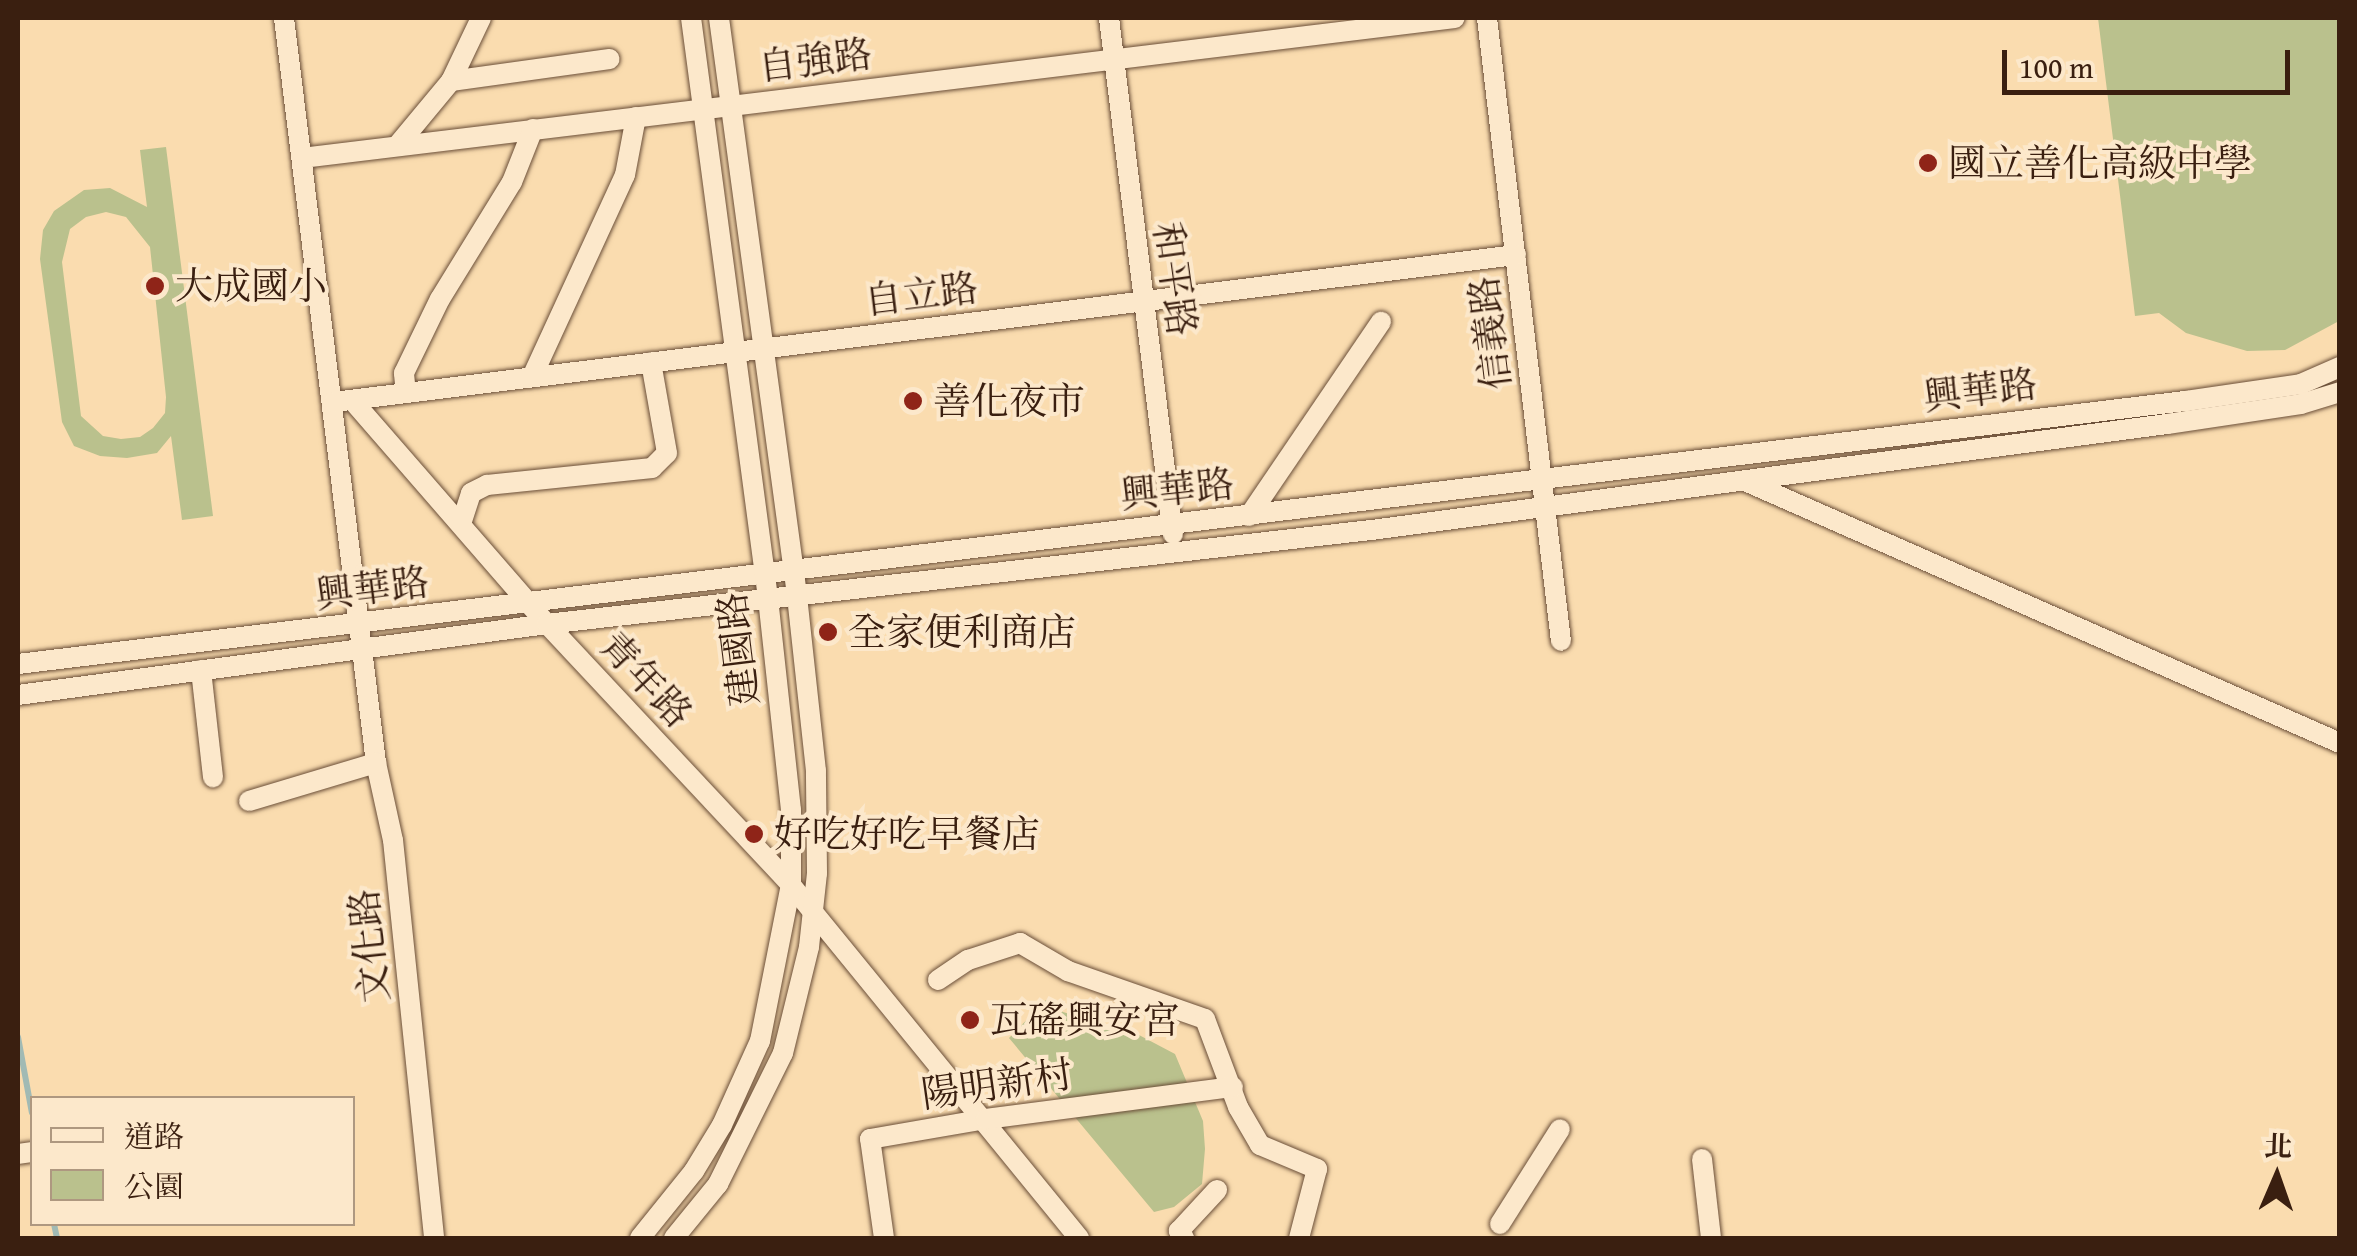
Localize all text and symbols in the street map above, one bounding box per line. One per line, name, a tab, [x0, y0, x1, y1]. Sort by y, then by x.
street label: 自強路	[756, 30, 874, 90]
scale bar	[2007, 30, 2294, 92]
text: 100 m	[2019, 45, 2093, 89]
place label: 國立善化高級中學	[1948, 140, 2252, 186]
marker: 國立善化高級中學	[1917, 152, 1939, 174]
street label: 和平路	[1144, 219, 1206, 339]
place label: 大成國小	[175, 263, 327, 309]
street label: 自立路	[862, 264, 980, 324]
street label: 信義路	[1460, 274, 1520, 392]
marker: 大成國小	[144, 275, 166, 297]
street label: 興華路	[1921, 360, 2039, 420]
place label: 善化夜市	[933, 378, 1085, 424]
marker: 善化夜市	[902, 390, 924, 412]
street label: 興華路	[1118, 460, 1236, 518]
street label: 興華路	[313, 558, 431, 618]
street label: 建國路	[708, 590, 768, 708]
place label: 全家便利商店	[848, 609, 1076, 655]
marker: 全家便利商店	[817, 621, 839, 643]
street label: 青年路	[590, 622, 702, 736]
place label: 好吃好吃早餐店	[774, 811, 1040, 857]
marker: 好吃好吃早餐店	[743, 823, 765, 845]
street label: 文化路	[340, 887, 398, 1005]
place label: 瓦磘興安宮	[990, 997, 1180, 1043]
marker: 瓦磘興安宮	[959, 1009, 981, 1031]
street label: 陽明新村	[919, 1051, 1075, 1117]
legend	[30, 1096, 355, 1226]
text: 道路	[124, 1114, 184, 1158]
text: 北	[2263, 1125, 2293, 1166]
north arrow	[2227, 1126, 2327, 1226]
text: 公園	[124, 1164, 184, 1208]

